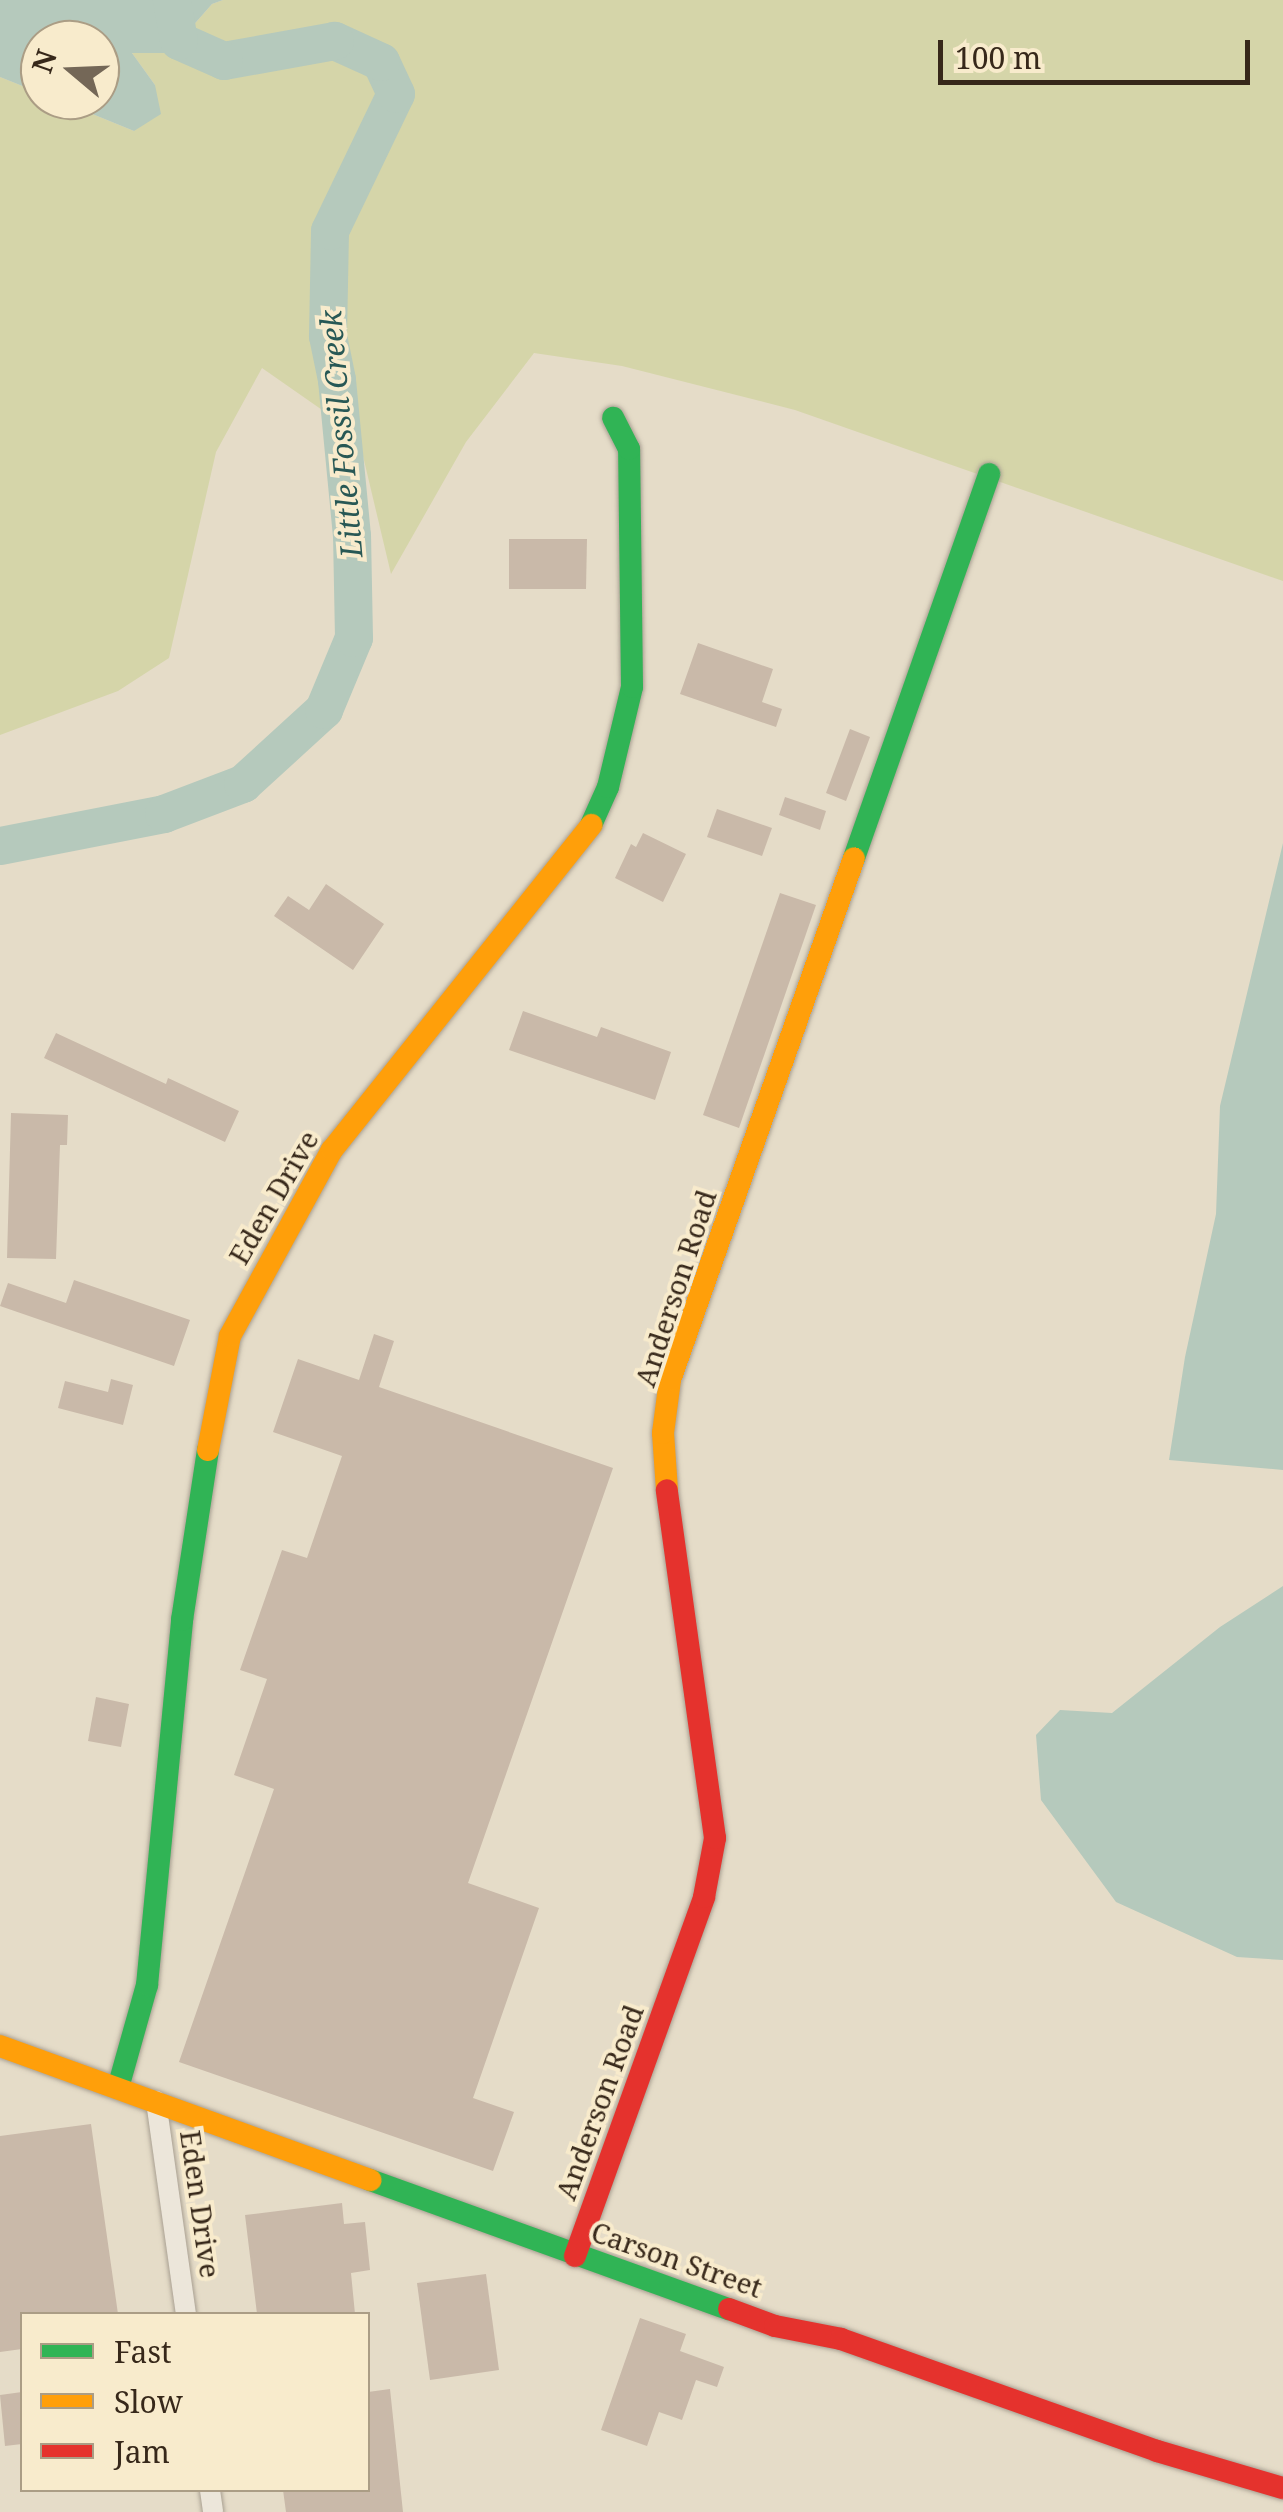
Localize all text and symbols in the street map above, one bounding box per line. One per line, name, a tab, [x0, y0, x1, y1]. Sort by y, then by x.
north arrow	[20, 20, 120, 120]
scale bar	[943, 20, 1256, 82]
text: 100 m	[955, 37, 1041, 78]
text: N	[22, 44, 65, 78]
water label: Little Fossil Creek	[312, 309, 370, 559]
street label: Eden Drive	[221, 1124, 325, 1270]
street label: Anderson Road	[627, 1185, 723, 1391]
street label: Anderson Road	[548, 2000, 650, 2204]
street label: Eden Drive	[174, 2128, 228, 2280]
street label: Carson Street	[587, 2214, 767, 2304]
legend	[20, 2312, 370, 2492]
text: Fast	[114, 2331, 171, 2372]
text: Slow	[114, 2381, 183, 2422]
text: Jam	[114, 2431, 170, 2472]

